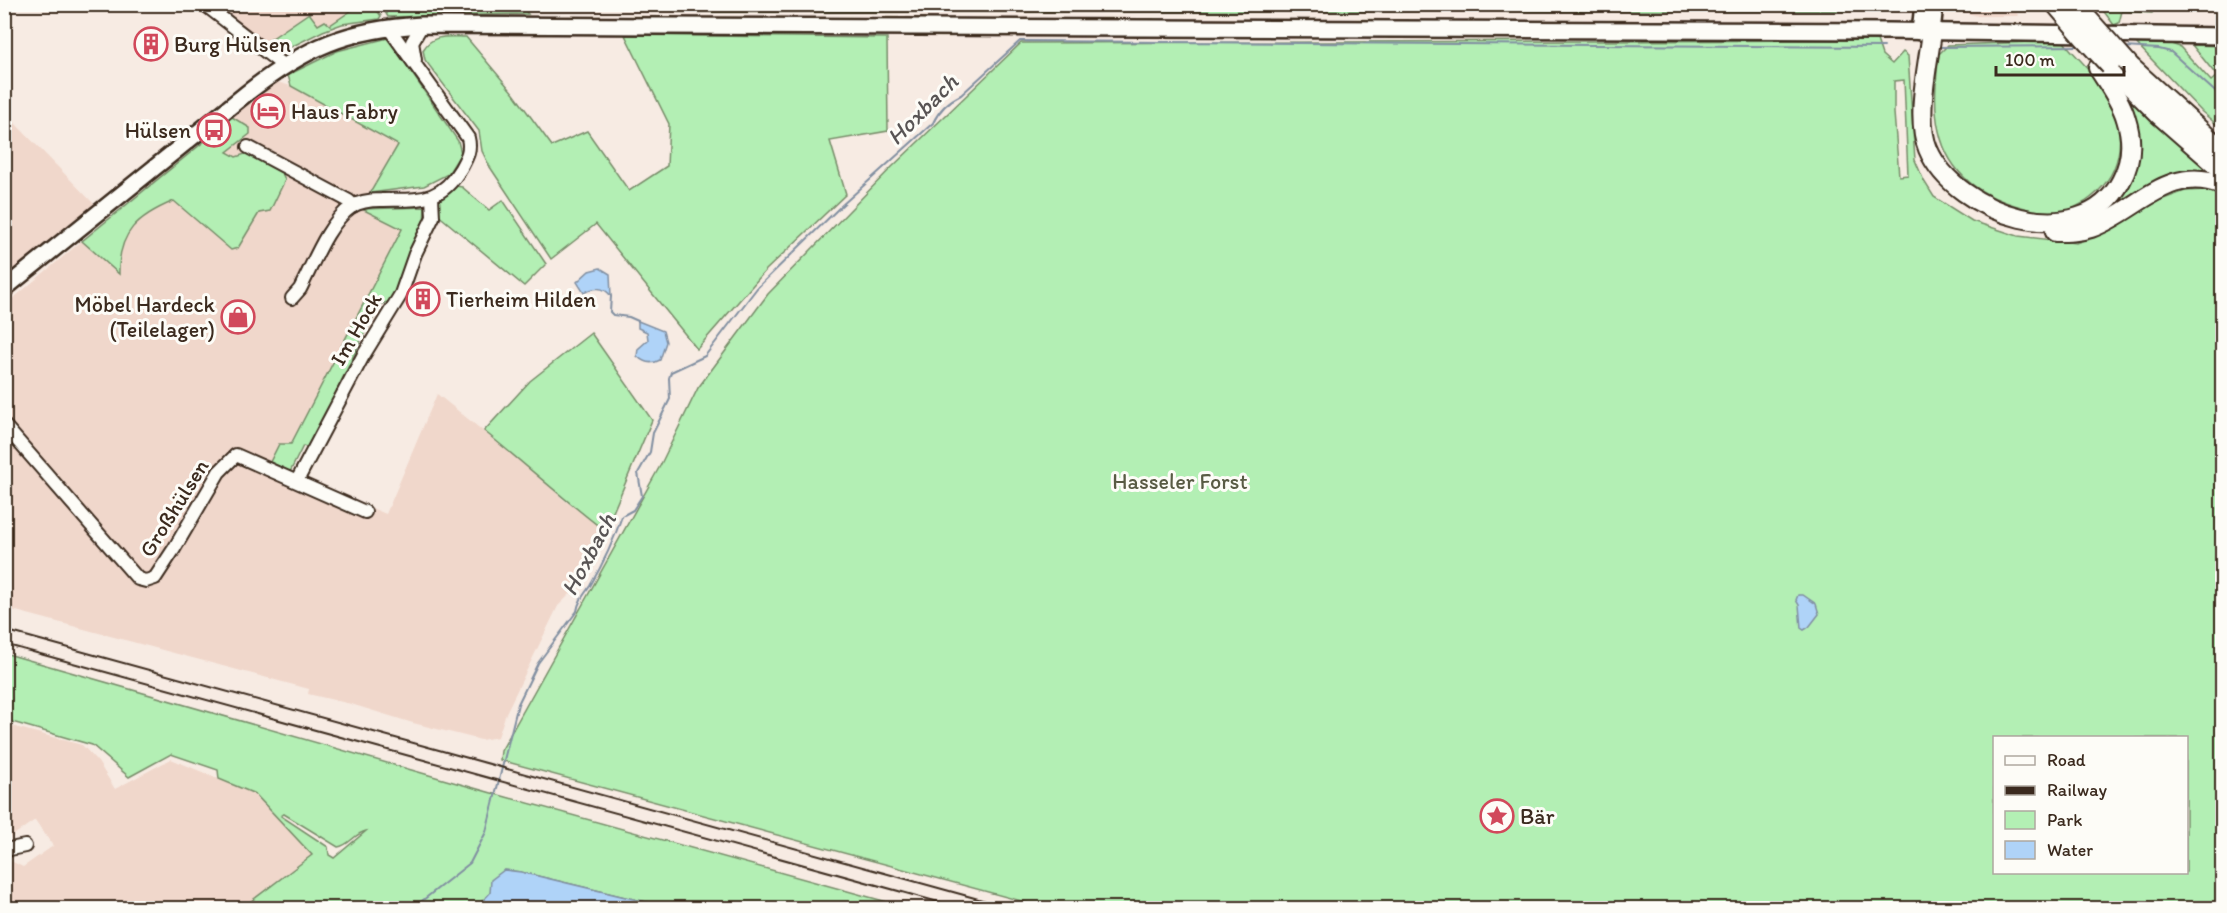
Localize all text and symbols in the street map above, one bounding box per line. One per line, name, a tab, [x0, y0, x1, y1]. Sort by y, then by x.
building icon: Burg Hülsen	[133, 26, 169, 62]
place label: Burg Hülsen	[174, 31, 291, 58]
scale bar	[1996, 39, 2124, 77]
text: 100 m	[2005, 49, 2055, 71]
water label: Hoxbach	[880, 66, 965, 151]
hotel icon: Haus Fabry	[250, 93, 286, 129]
place label: Haus Fabry	[291, 98, 398, 125]
bus stop icon: Hülsen	[196, 112, 232, 148]
place label: Hülsen	[125, 117, 192, 144]
building icon: Tierheim Hilden	[405, 281, 441, 317]
place label: Tierheim Hilden	[446, 286, 597, 313]
street label: Im Hock	[324, 287, 388, 370]
place label: Möbel Hardeck (Teilelager)	[74, 291, 216, 343]
shop icon: Möbel Hardeck (Teilelager)	[220, 299, 256, 335]
street label: Großhülsen	[133, 454, 215, 562]
park label: Hasseler Forst	[1112, 468, 1248, 495]
water label: Hoxbach	[554, 507, 622, 600]
legend	[1993, 736, 2188, 874]
text: Road	[2047, 749, 2086, 771]
text: Railway	[2047, 779, 2108, 801]
place icon: Bär	[1479, 798, 1515, 834]
place label: Bär	[1520, 803, 1555, 830]
text: Park	[2047, 809, 2082, 831]
text: Water	[2047, 839, 2093, 861]

